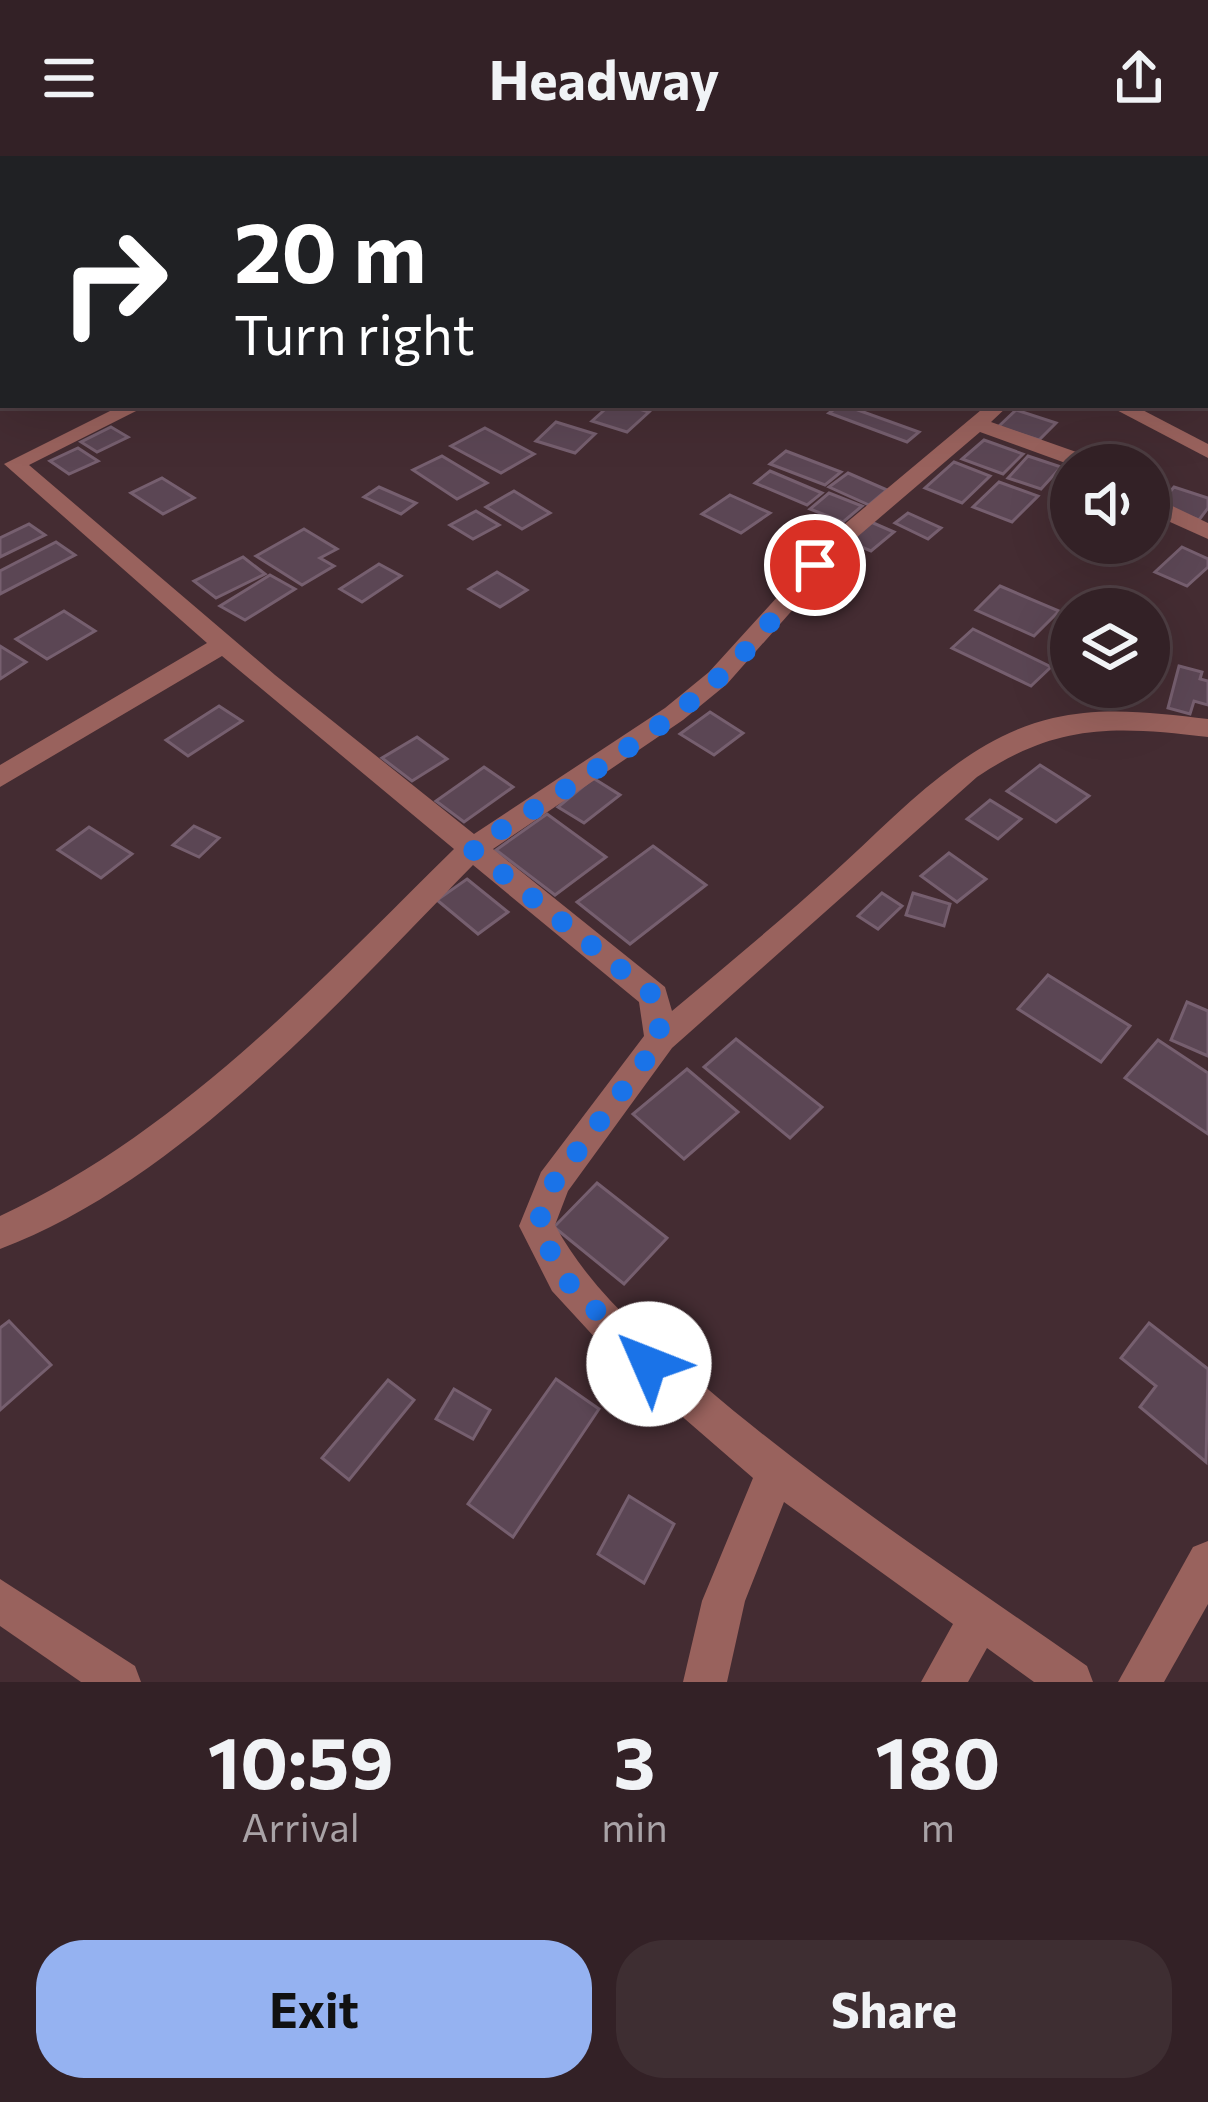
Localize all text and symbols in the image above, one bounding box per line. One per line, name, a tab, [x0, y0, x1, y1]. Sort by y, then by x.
icon: menu	[36, 45, 102, 111]
text: Headway	[489, 45, 719, 111]
icon: share	[1106, 45, 1172, 111]
text: 20 m	[234, 198, 426, 300]
icon: right	[36, 204, 192, 360]
text: Turn right	[234, 300, 475, 366]
map controls	[1050, 444, 1170, 708]
button: sound	[1050, 444, 1170, 564]
pin	[764, 514, 866, 616]
icon: arrive	[782, 532, 848, 598]
button: layers	[1050, 588, 1170, 708]
position arrow	[586, 1301, 712, 1427]
text: 10:59	[208, 1716, 394, 1804]
text: 3	[613, 1716, 655, 1804]
text: 180	[875, 1716, 1000, 1804]
text: Arrival	[242, 1802, 360, 1850]
text: min	[601, 1802, 668, 1850]
text: m	[921, 1802, 955, 1850]
button: Exit	[36, 1940, 592, 2078]
button: Share	[616, 1940, 1172, 2078]

